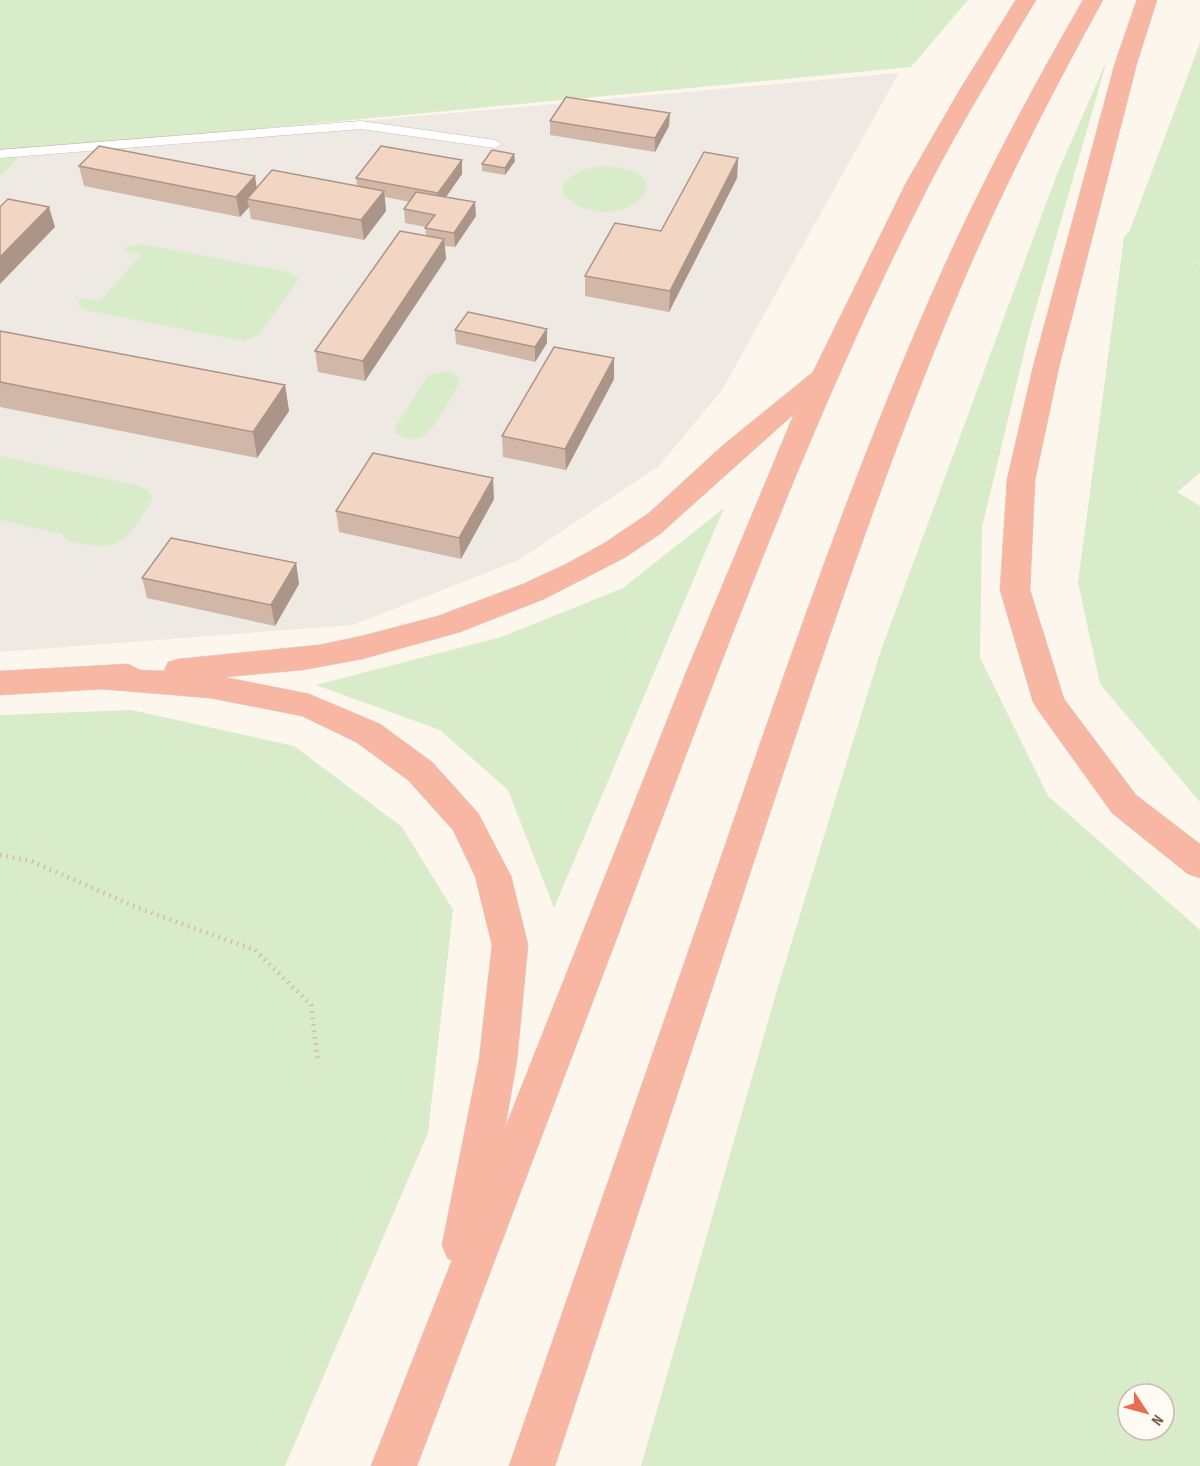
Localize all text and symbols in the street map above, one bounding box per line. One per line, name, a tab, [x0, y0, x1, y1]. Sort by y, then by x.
north arrow	[1116, 1382, 1176, 1442]
text: N	[1147, 1411, 1167, 1429]

